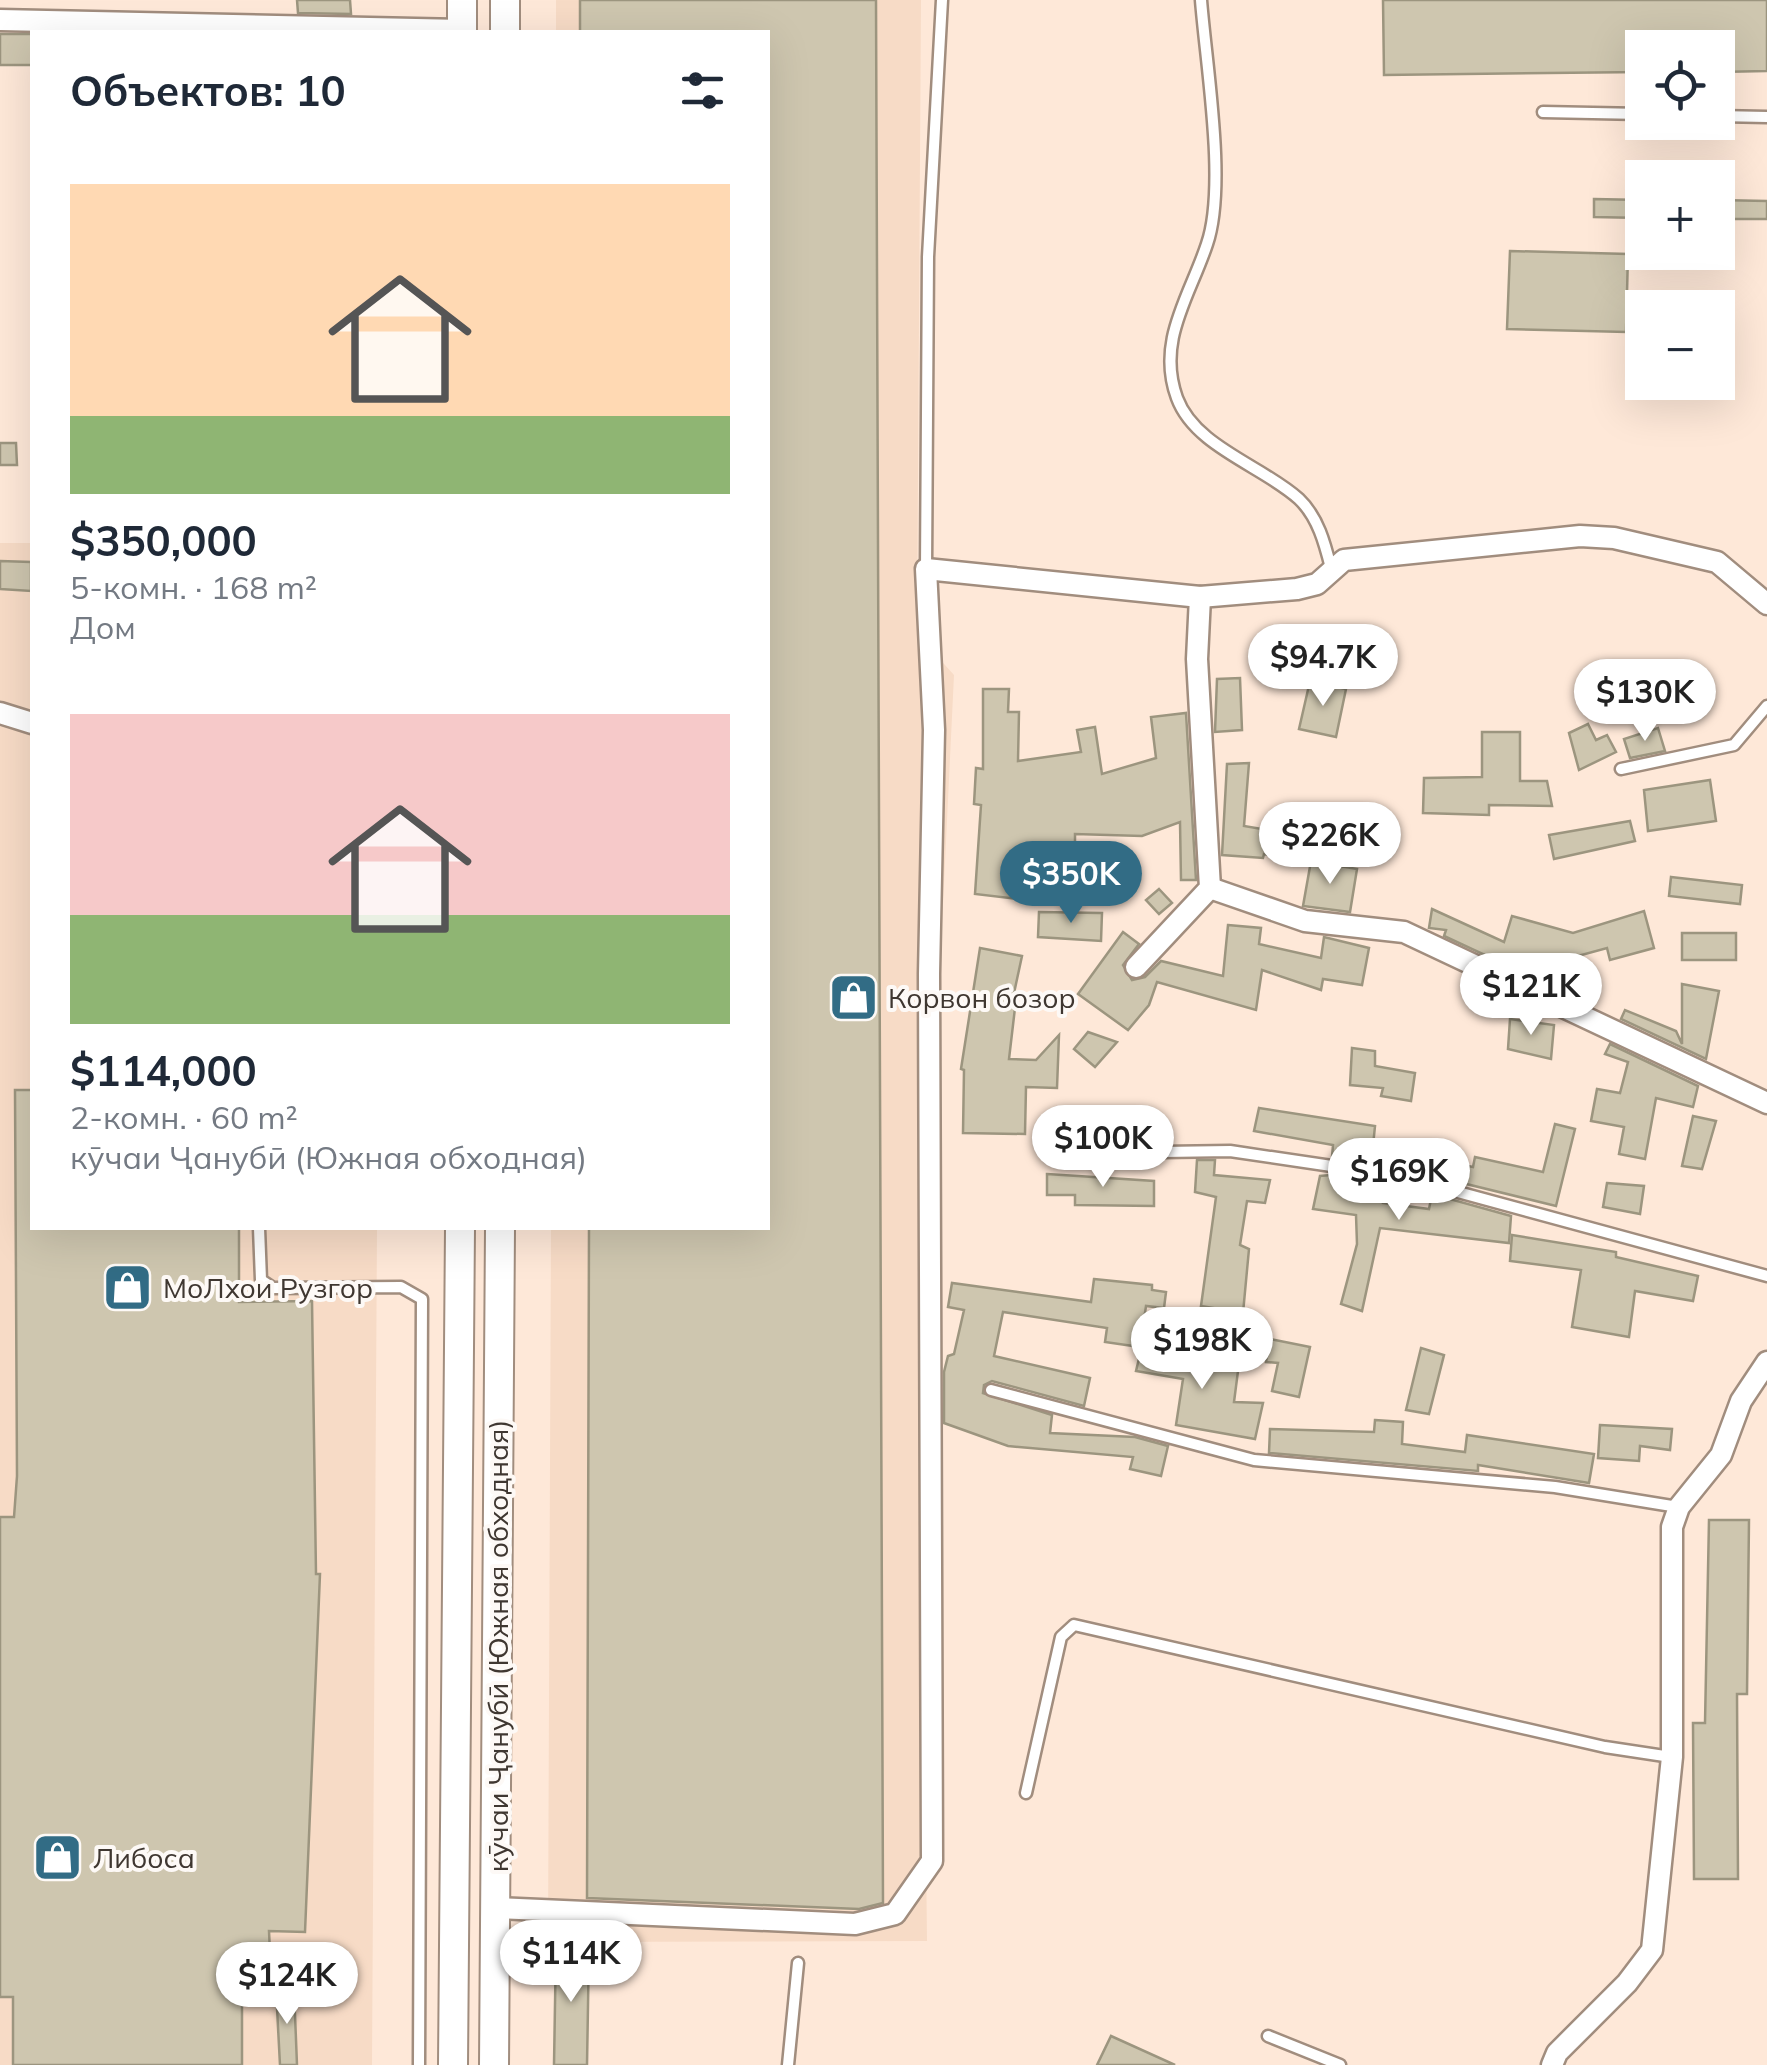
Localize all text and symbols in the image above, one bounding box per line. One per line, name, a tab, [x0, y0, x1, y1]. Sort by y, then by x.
map controls	[1625, 30, 1735, 400]
button: locate	[1625, 30, 1735, 140]
icon: filters	[675, 63, 730, 118]
text: Объектов: 10	[70, 64, 346, 117]
button: +	[1625, 160, 1735, 270]
icon: home	[310, 249, 490, 429]
button: −	[1625, 290, 1735, 400]
text: $350,000	[70, 514, 257, 567]
text: 5-комн. · 168 m²	[70, 567, 317, 607]
text: Дом	[70, 607, 136, 647]
pin: $94.7K	[1242, 624, 1404, 709]
text: $94.7K	[1270, 636, 1376, 676]
pin: $130K	[1575, 659, 1715, 744]
text: $130K	[1596, 671, 1694, 711]
icon: home	[310, 779, 490, 959]
pin: $226K	[1260, 802, 1400, 887]
text: $226K	[1281, 814, 1379, 854]
pin: $350K	[1001, 841, 1141, 926]
text: $350K	[1022, 853, 1120, 893]
pin: $121K	[1461, 953, 1601, 1038]
text: $121K	[1482, 965, 1580, 1005]
shop icon: Корвон бозор	[827, 972, 879, 1024]
place label: Корвон бозор	[888, 980, 1076, 1015]
text: $114,000	[70, 1044, 257, 1097]
text: 2-комн. · 60 m²	[70, 1097, 298, 1137]
pin: $100K	[1033, 1105, 1173, 1190]
text: $100K	[1054, 1117, 1152, 1157]
text: кӯчаи Ҷанубӣ (Южная обходная)	[70, 1137, 587, 1177]
pin: $169K	[1329, 1138, 1469, 1223]
text: $169K	[1350, 1150, 1448, 1190]
shop icon: МоЛхои Рузгор	[102, 1262, 154, 1314]
place label: МоЛхои Рузгор	[163, 1270, 373, 1305]
pin: $198K	[1132, 1307, 1272, 1392]
text: $198K	[1153, 1319, 1251, 1359]
street label: кӯчаи Ҷанубӣ (Южная обходная)	[480, 1420, 515, 1872]
shop icon: Либоса	[32, 1832, 84, 1884]
place label: Либоса	[93, 1840, 195, 1875]
pin: $114K	[501, 1920, 641, 2005]
text: $114K	[522, 1932, 620, 1972]
pin: $124K	[217, 1942, 357, 2027]
text: $124K	[238, 1954, 336, 1994]

